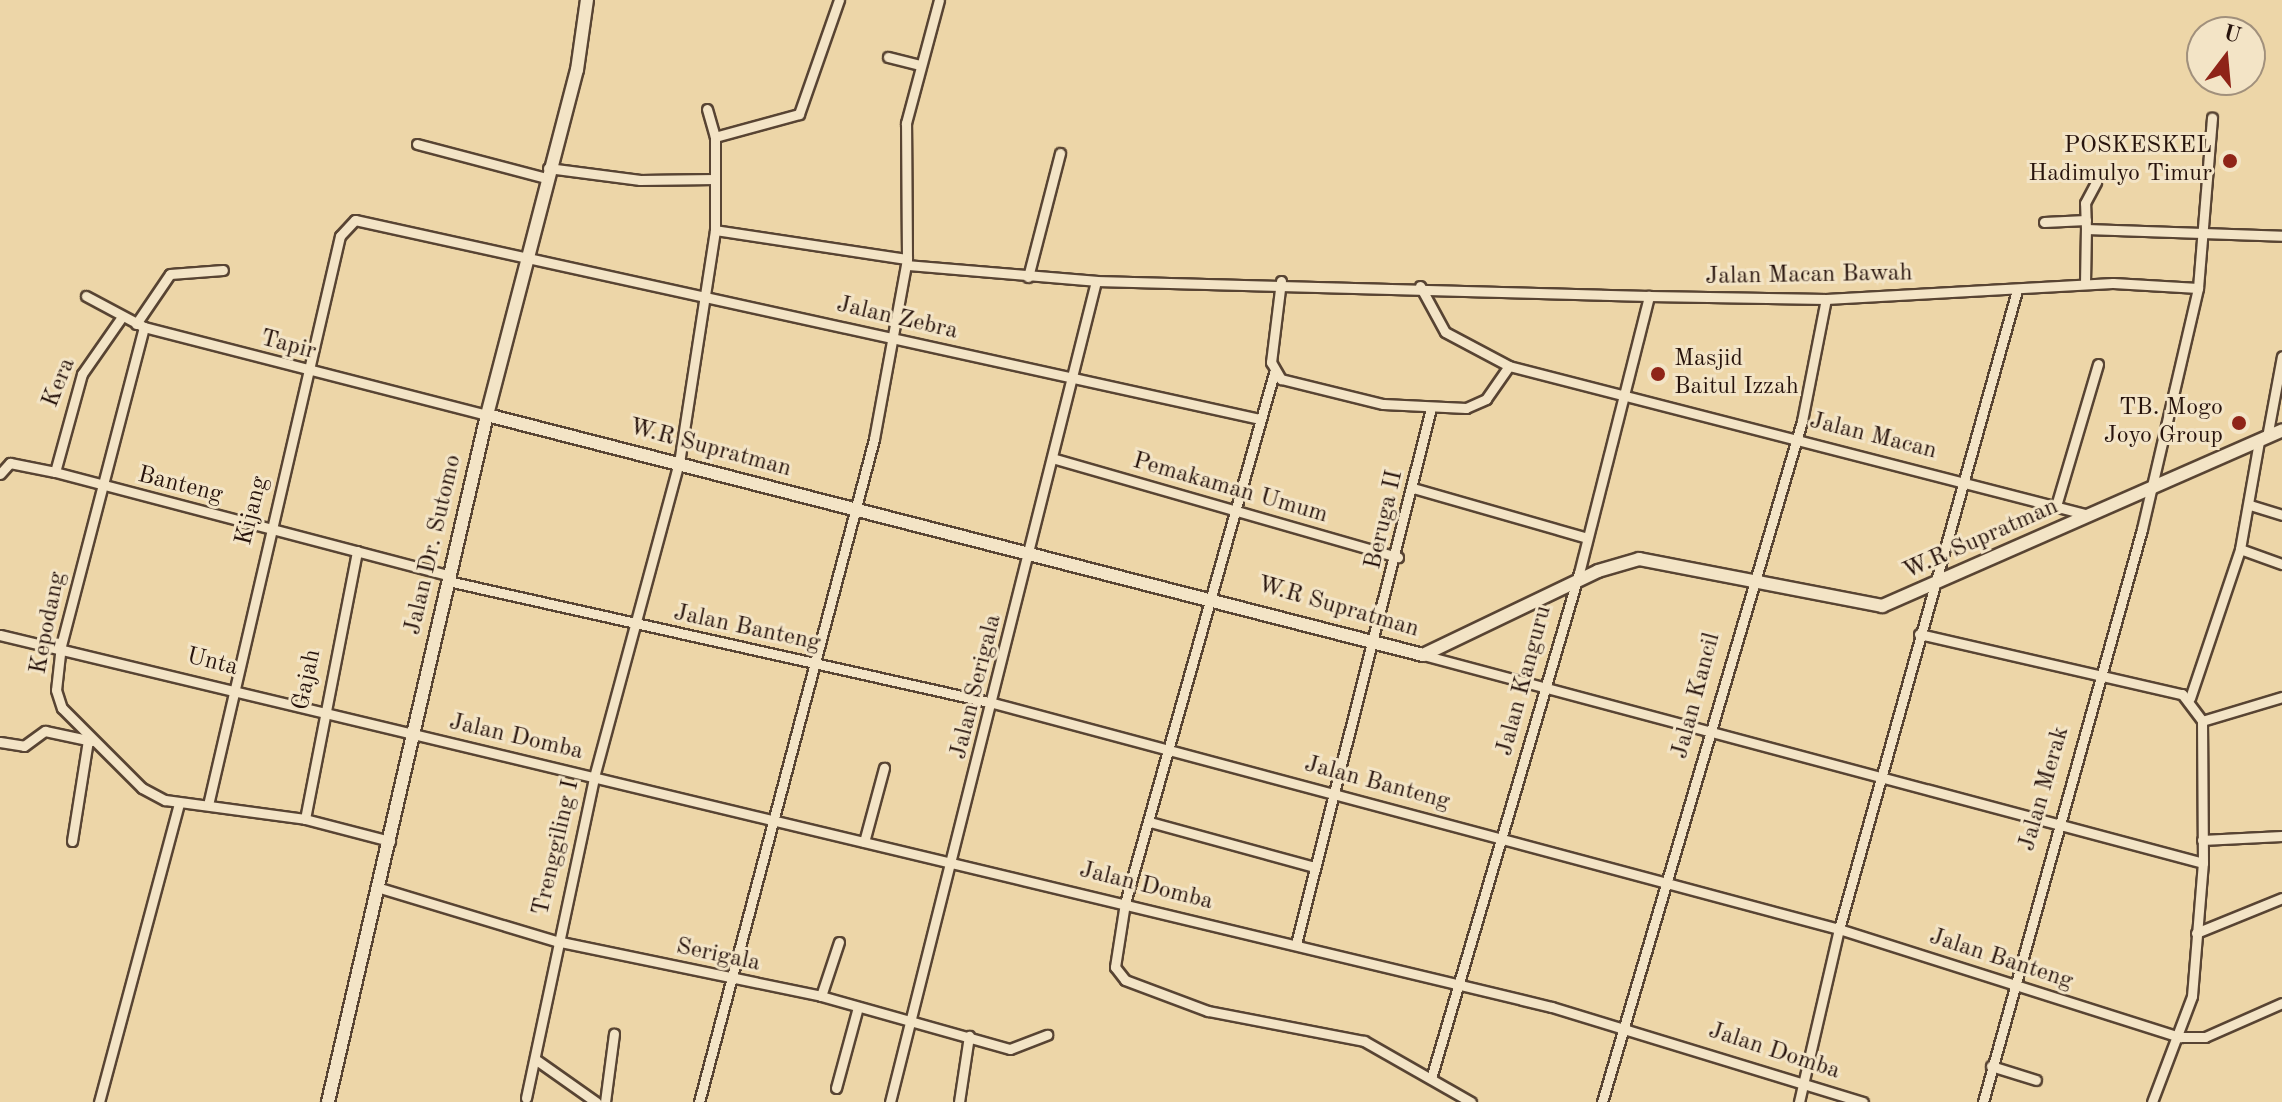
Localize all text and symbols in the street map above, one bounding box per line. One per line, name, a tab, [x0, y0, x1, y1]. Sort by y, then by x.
north arrow	[2186, 16, 2266, 96]
text: U	[2221, 22, 2243, 48]
place label: POSKESKEL Hadimulyo Timur	[2028, 133, 2212, 189]
marker: POSKESKEL Hadimulyo Timur	[2219, 150, 2241, 172]
street label: Jalan Macan Bawah	[1705, 260, 1913, 292]
street label: Jalan Zebra	[834, 291, 960, 347]
street label: Tapir	[257, 325, 319, 367]
place label: Masjid Baitul Izzah	[1674, 346, 1799, 402]
street label: Kera	[37, 354, 83, 412]
marker: Masjid Baitul Izzah	[1649, 365, 1667, 383]
place label: TB. Mogo Joyo Group	[2104, 395, 2223, 451]
street label: Jalan Macan	[1806, 407, 1940, 467]
street label: W.R Supratman	[626, 414, 794, 484]
marker: TB. Mogo Joyo Group	[2230, 414, 2248, 432]
street label: Pemakaman Umum	[1129, 447, 1331, 531]
street label: Jalan Dr. Sutomo	[399, 452, 469, 638]
street label: Banteng	[134, 462, 226, 510]
street label: Beruga II	[1360, 468, 1410, 572]
street label: Kijang	[231, 474, 275, 548]
street label: W.R Supratman	[1899, 493, 2063, 587]
street label: Kepodang	[25, 569, 73, 677]
street label: W.R Supratman	[1254, 571, 1422, 645]
street label: Jalan Banteng	[671, 599, 823, 659]
street label: Jalan Kanguru	[1491, 603, 1559, 759]
street label: Jalan Serigala	[945, 612, 1009, 762]
street label: Jalan Kancil	[1666, 630, 1728, 762]
street label: Unta	[183, 643, 241, 683]
street label: Gajah	[287, 647, 329, 713]
street label: Jalan Domba	[446, 709, 586, 767]
street label: Jalan Merak	[2013, 723, 2077, 855]
street label: Jalan Banteng	[1301, 751, 1453, 817]
street label: Trenggiling I	[527, 777, 587, 919]
street label: Jalan Domba	[1076, 856, 1216, 918]
street label: Jalan Banteng	[1925, 923, 2077, 997]
street label: Serigala	[673, 933, 763, 979]
street label: Jalan Domba	[1705, 1017, 1843, 1087]

